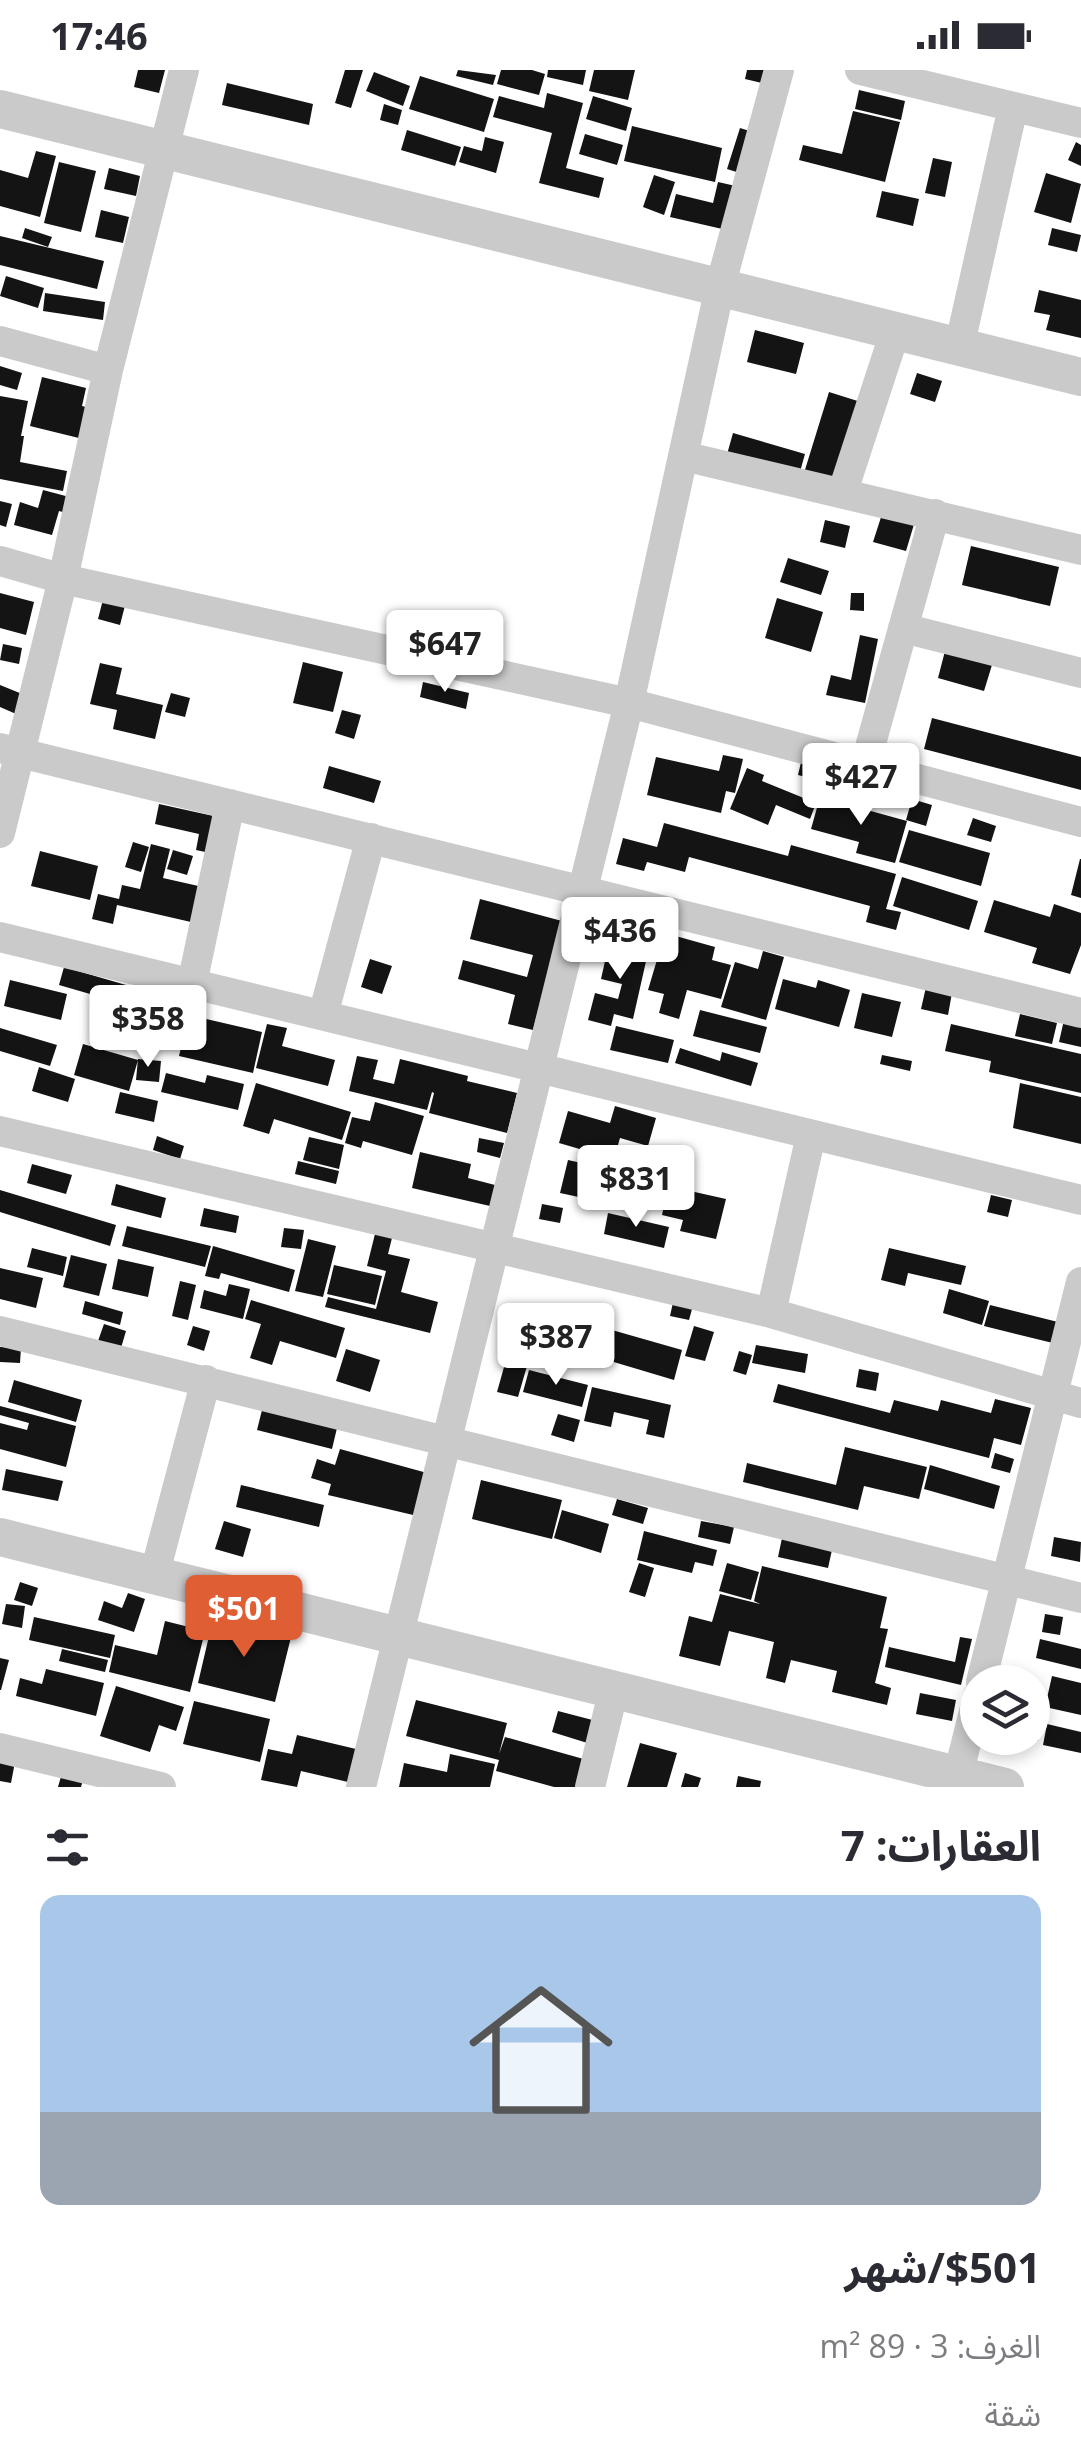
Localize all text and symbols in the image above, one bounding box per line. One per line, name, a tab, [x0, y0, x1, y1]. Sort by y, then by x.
text: 17:46	[50, 9, 148, 61]
pin: $647	[386, 610, 504, 695]
text: $647	[408, 621, 482, 664]
pin: $427	[802, 743, 920, 828]
text: $427	[824, 754, 898, 797]
pin: $436	[561, 897, 679, 982]
text: $436	[583, 908, 657, 951]
pin: $358	[89, 985, 207, 1070]
text: $358	[111, 996, 185, 1039]
pin: $831	[577, 1145, 695, 1230]
text: $831	[599, 1156, 673, 1199]
pin: $387	[497, 1303, 615, 1388]
text: $387	[519, 1314, 593, 1357]
pin: $501	[185, 1575, 303, 1660]
text: $501	[207, 1586, 281, 1629]
map controls	[960, 1665, 1050, 1755]
button: layers	[960, 1665, 1050, 1755]
text: العقارات: 7	[841, 1816, 1041, 1873]
icon: filters	[40, 1820, 95, 1875]
icon: home	[451, 1960, 631, 2140]
text: $501/شهر	[845, 2238, 1041, 2295]
text: الغرف: 3 · 89 m²	[820, 2324, 1041, 2367]
text: شقة	[985, 2392, 1041, 2435]

